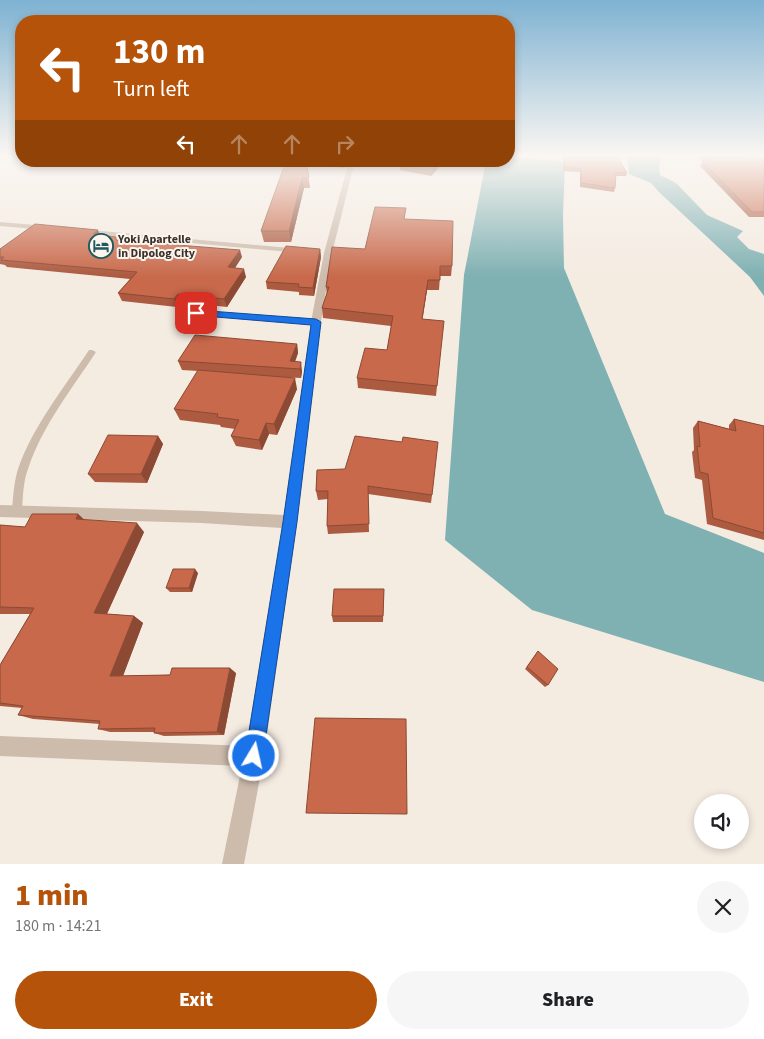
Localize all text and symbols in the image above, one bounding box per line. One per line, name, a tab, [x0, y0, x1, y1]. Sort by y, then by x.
text: 130 m	[113, 27, 205, 77]
icon: left	[30, 35, 95, 100]
text: Turn left	[113, 73, 189, 105]
icon: left	[172, 130, 200, 158]
icon: ahead	[225, 130, 253, 158]
icon: ahead	[278, 130, 306, 158]
icon: right	[331, 130, 359, 158]
place label: Yoki Apartelle in Dipolog City	[117, 231, 196, 262]
hotel icon: Yoki Apartelle in Dipolog City	[88, 233, 114, 259]
pin	[175, 292, 217, 334]
icon: arrive	[182, 299, 210, 327]
position arrow	[227, 729, 279, 781]
map controls	[694, 794, 749, 849]
button: sound	[694, 794, 749, 849]
text: 1 min	[15, 874, 89, 917]
button: close	[697, 881, 749, 933]
text: 180 m · 14:21	[15, 915, 102, 937]
button: Exit	[15, 971, 377, 1029]
button: Share	[387, 971, 749, 1029]

